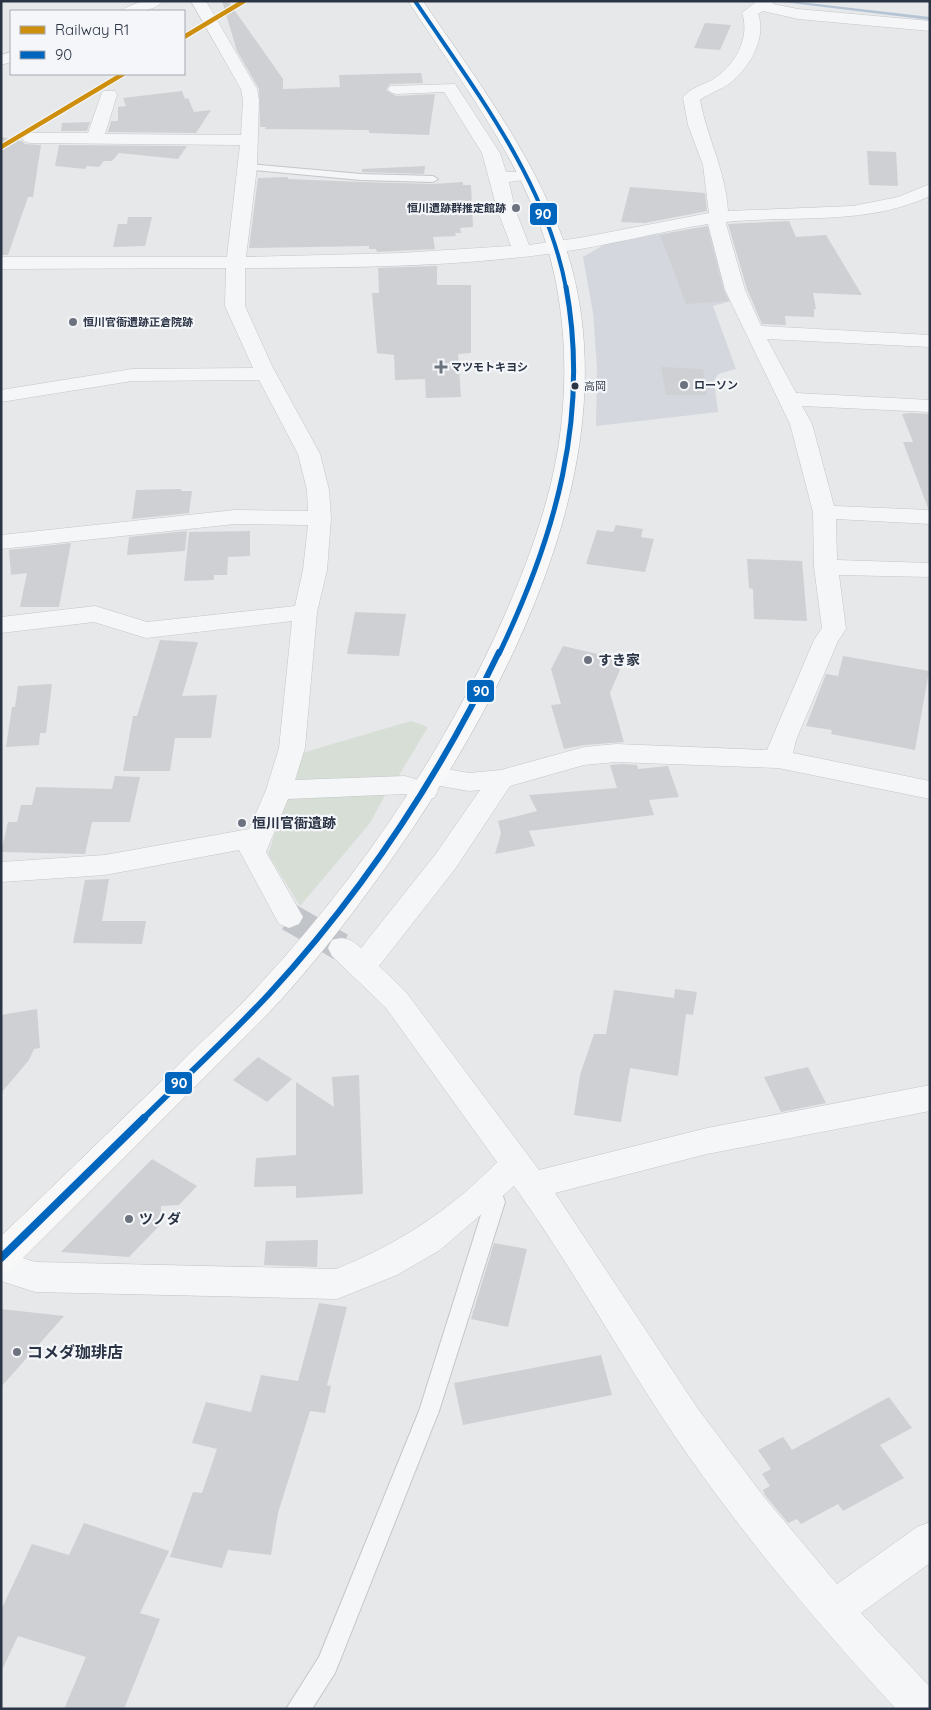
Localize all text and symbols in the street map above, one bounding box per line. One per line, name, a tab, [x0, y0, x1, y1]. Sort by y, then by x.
legend	[10, 10, 185, 75]
text: Railway R1	[55, 20, 129, 39]
text: 90	[55, 45, 72, 64]
place label: 恒川遺跡群推定館跡	[407, 201, 506, 215]
marker: 恒川遺跡群推定館跡	[510, 202, 522, 214]
line badge: 90	[529, 202, 558, 226]
text: 90	[535, 205, 552, 223]
place label: 恒川官衙遺跡正倉院跡	[83, 315, 193, 329]
marker: 恒川官衙遺跡正倉院跡	[67, 316, 79, 328]
place label: マツモトキヨシ	[451, 360, 528, 374]
marker: マツモトキヨシ	[435, 361, 447, 373]
place label: ローソン	[694, 378, 738, 392]
place label: 高岡	[584, 379, 606, 393]
marker: ローソン	[678, 379, 690, 391]
marker: 高岡	[570, 381, 580, 391]
place label: すき家	[598, 651, 640, 669]
marker: すき家	[582, 654, 594, 666]
line badge: 90	[466, 679, 495, 703]
text: 90	[473, 682, 490, 700]
place label: 恒川官衙遺跡	[252, 814, 336, 832]
marker: 恒川官衙遺跡	[236, 817, 248, 829]
line badge: 90	[164, 1071, 193, 1095]
text: 90	[171, 1074, 188, 1092]
place label: ツノダ	[139, 1210, 181, 1228]
marker: ツノダ	[123, 1213, 135, 1225]
place label: コメダ珈琲店	[27, 1342, 123, 1362]
marker: コメダ珈琲店	[11, 1346, 23, 1358]

